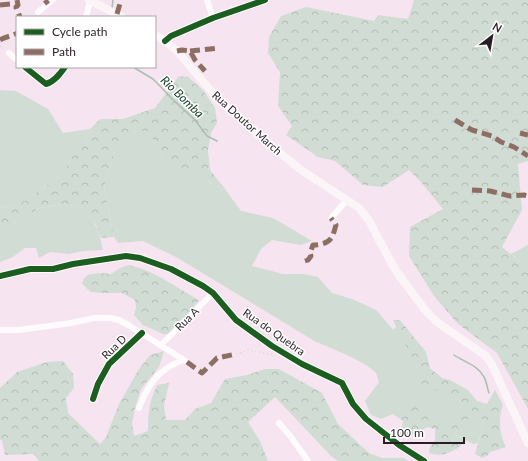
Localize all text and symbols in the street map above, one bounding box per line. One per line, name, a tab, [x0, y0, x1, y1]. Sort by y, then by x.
legend	[16, 16, 156, 68]
north arrow	[472, 16, 512, 56]
text: N	[490, 19, 504, 35]
text: Cycle path	[52, 24, 107, 39]
text: Path	[52, 44, 76, 59]
water label: Rio Bomba	[158, 72, 207, 121]
street label: Rua Doutor March	[210, 88, 285, 157]
street label: Rua A	[172, 304, 202, 333]
street label: Rua do Quebra	[241, 305, 308, 358]
street label: Rua D	[99, 332, 129, 362]
scale bar	[384, 419, 464, 445]
text: 100 m	[390, 425, 424, 440]

